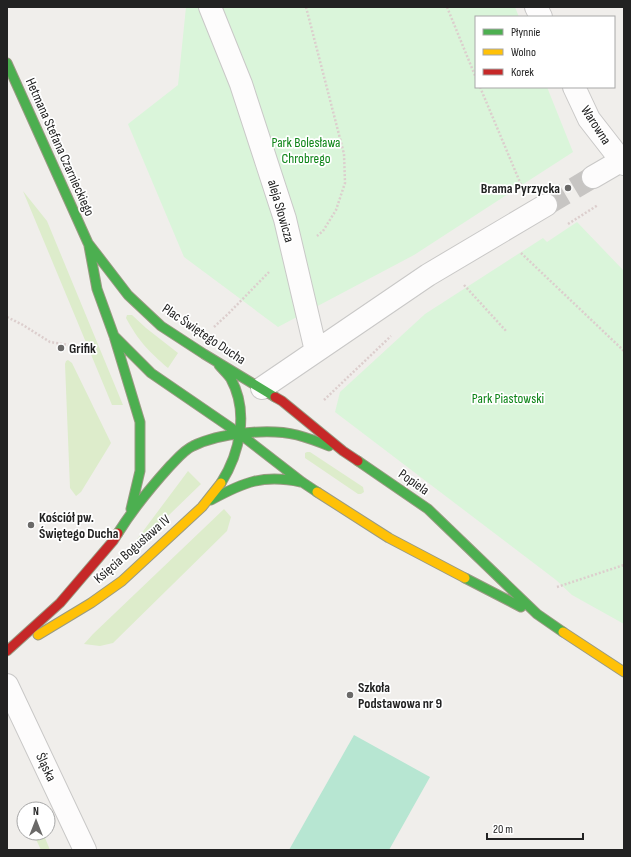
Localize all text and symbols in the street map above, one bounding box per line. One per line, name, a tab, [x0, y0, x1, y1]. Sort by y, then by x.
legend	[475, 16, 615, 88]
text: Płynnie	[511, 25, 541, 40]
text: Wolno	[511, 45, 536, 60]
text: Korek	[511, 65, 534, 80]
street label: Hetmana Stefana Czarnieckiego	[22, 75, 98, 219]
street label: Warowna	[577, 102, 615, 148]
park label: Park Bolesława Chrobrego	[271, 134, 341, 167]
street label: aleja Słowicza	[264, 178, 298, 244]
place label: Brama Pyrzycka	[481, 180, 560, 197]
marker: Brama Pyrzycka	[563, 183, 573, 193]
street label: Plac Świętego Ducha	[159, 300, 249, 368]
place label: Grifik	[69, 340, 96, 357]
marker: Grifik	[56, 343, 66, 353]
park label: Park Piastowski	[472, 390, 544, 407]
street label: Popiela	[395, 465, 433, 499]
place label: Kościół pw. Świętego Ducha	[39, 509, 119, 542]
street label: Księcia Bogusława IV	[90, 511, 174, 587]
marker: Kościół pw. Świętego Ducha	[26, 520, 36, 530]
place label: Szkoła Podstawowa nr 9	[358, 679, 443, 712]
marker: Szkoła Podstawowa nr 9	[345, 690, 355, 700]
street label: Śląska	[32, 750, 60, 784]
north arrow	[16, 801, 56, 841]
text: N	[33, 805, 39, 818]
scale bar	[487, 815, 583, 841]
text: 20 m	[493, 822, 513, 837]

